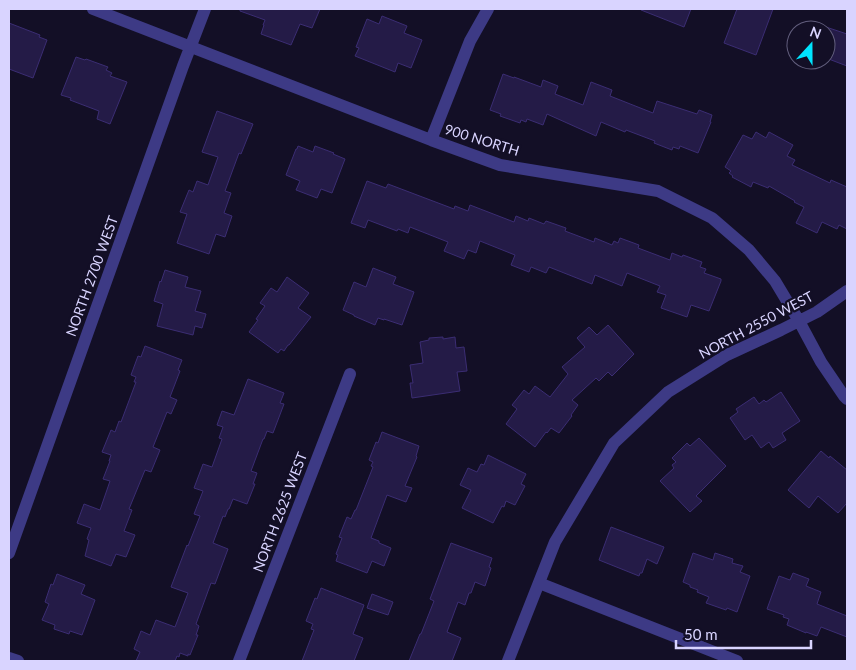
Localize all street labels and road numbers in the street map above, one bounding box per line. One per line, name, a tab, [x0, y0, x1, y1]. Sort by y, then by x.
street label: 900 NORTH	[443, 120, 522, 159]
street label: NORTH 2700 WEST	[62, 212, 122, 339]
street label: NORTH 2550 WEST	[696, 287, 817, 362]
street label: NORTH 2625 WEST	[249, 449, 311, 574]

